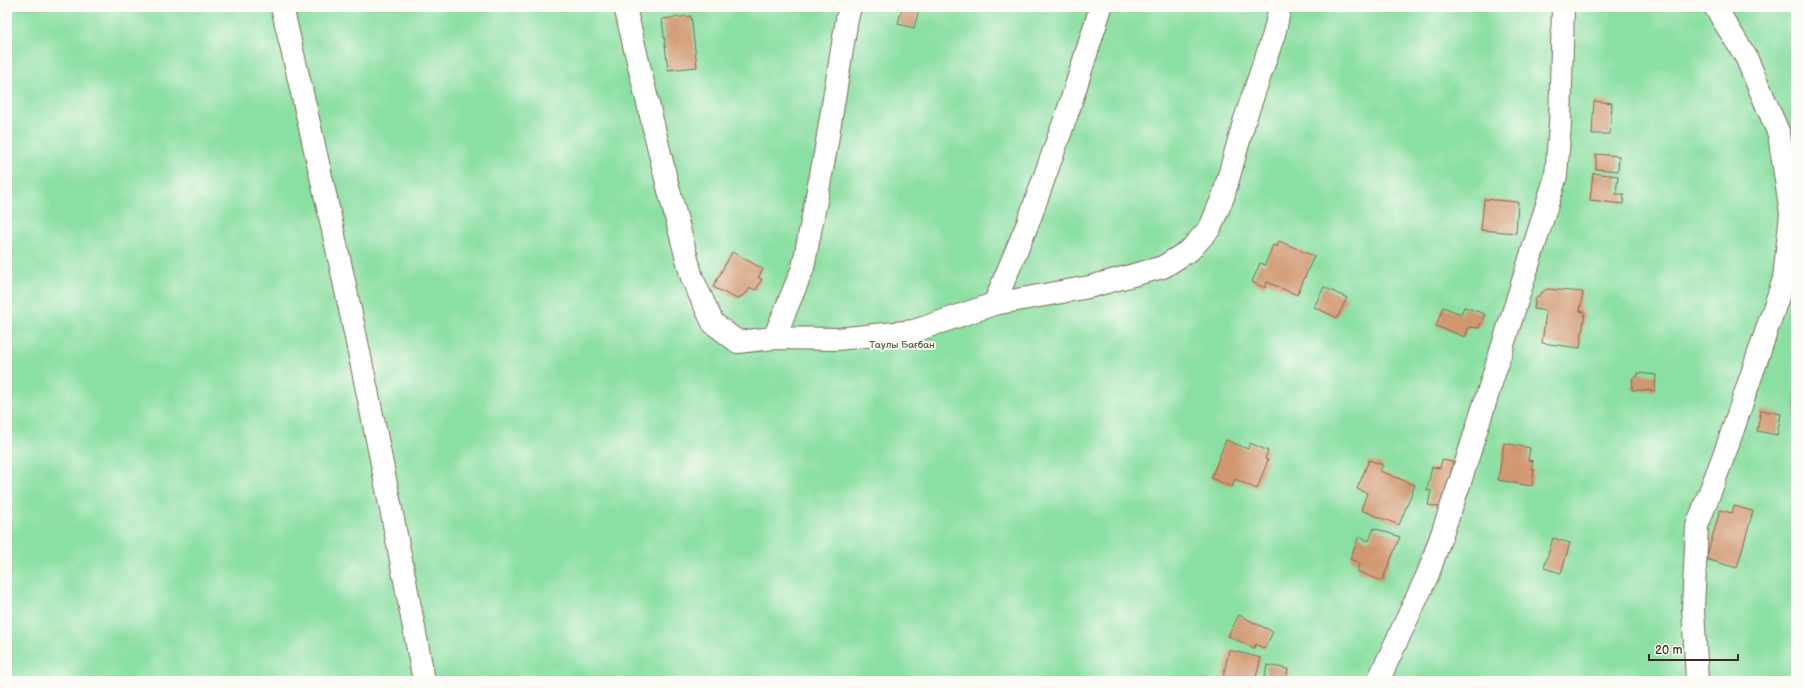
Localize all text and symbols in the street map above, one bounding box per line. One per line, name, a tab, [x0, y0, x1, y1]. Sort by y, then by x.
park label: Таулы Бағбан	[869, 339, 935, 351]
scale bar	[1649, 636, 1738, 662]
text: 20 m	[1655, 643, 1682, 658]

